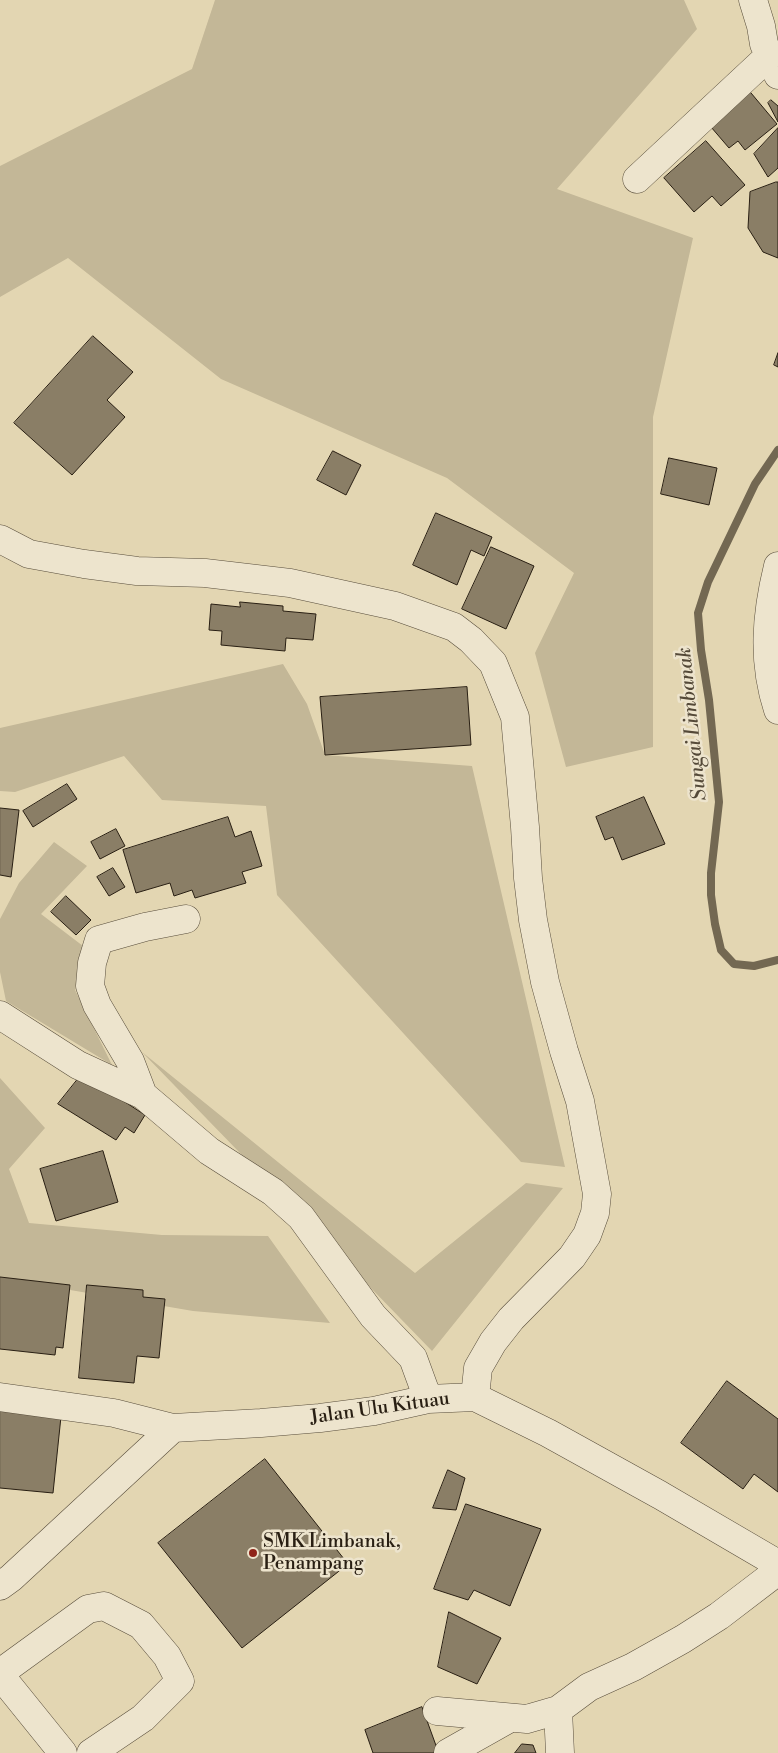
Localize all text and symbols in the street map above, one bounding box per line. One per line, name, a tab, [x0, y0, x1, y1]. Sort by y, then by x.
water label: Sungai Limbanak	[673, 646, 713, 802]
street label: Jalan Ulu Kituau	[309, 1388, 451, 1430]
place label: SMK Limbanak, Penampang	[263, 1531, 401, 1575]
marker: SMK Limbanak, Penampang	[247, 1547, 259, 1559]

